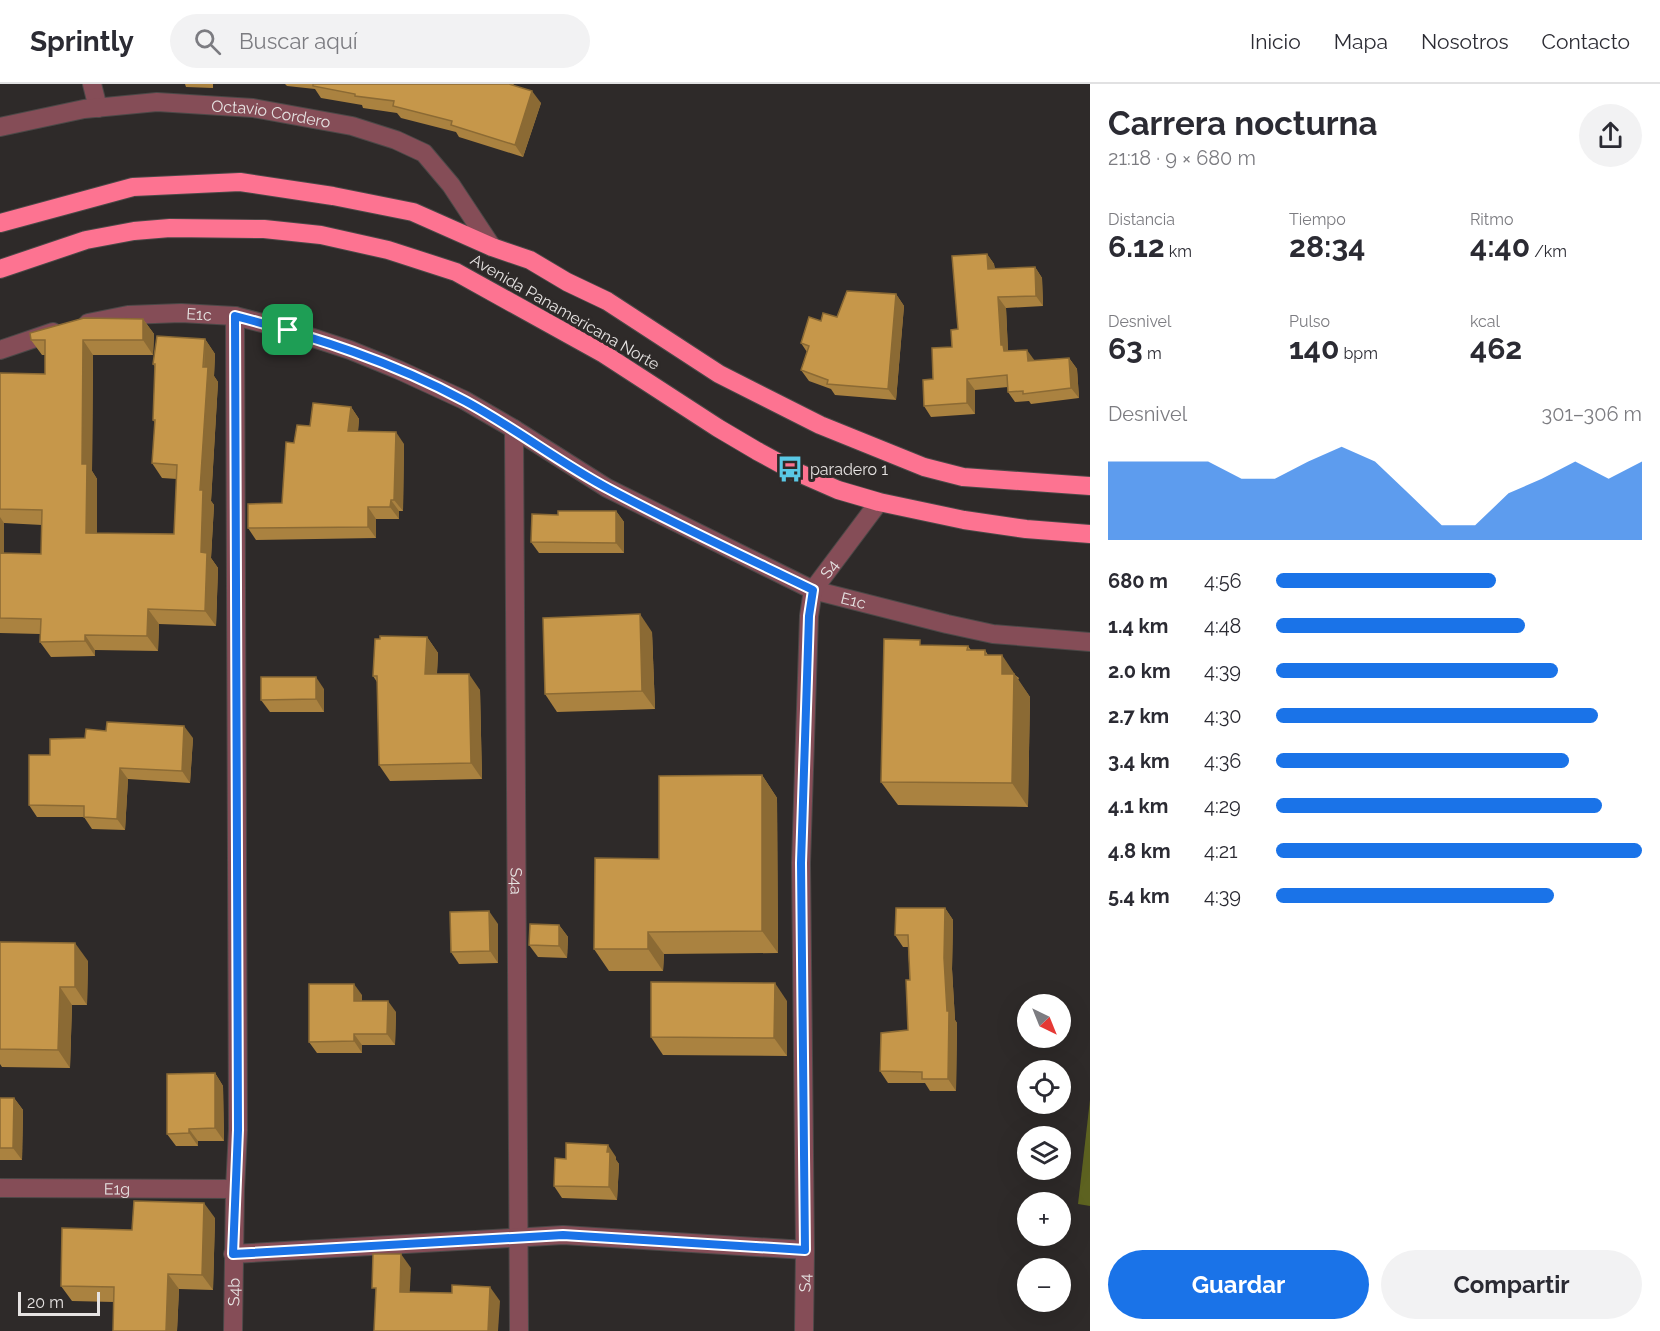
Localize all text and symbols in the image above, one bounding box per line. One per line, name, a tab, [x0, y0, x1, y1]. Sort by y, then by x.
search box	[170, 14, 590, 68]
text: Sprintly	[30, 25, 134, 58]
icon: search	[191, 25, 224, 58]
text: Buscar aquí	[239, 28, 358, 54]
text: Inicio	[1250, 29, 1301, 54]
text: Mapa	[1334, 29, 1388, 54]
text: Nosotros	[1421, 29, 1509, 54]
text: Contacto	[1542, 29, 1630, 54]
street label: Octavio Cordero	[211, 96, 332, 131]
text: Carrera nocturna	[1108, 104, 1377, 143]
button: share	[1579, 104, 1642, 167]
text: 21:18 · 9 × 680 m	[1108, 146, 1256, 170]
text: Distancia	[1108, 210, 1175, 229]
text: Tiempo	[1289, 210, 1346, 229]
text: Ritmo	[1470, 210, 1513, 229]
text: 6.12	[1108, 229, 1165, 264]
text: 28:34	[1289, 229, 1365, 264]
text: 4:40	[1470, 229, 1530, 264]
text: km	[1165, 242, 1192, 261]
text: /km	[1530, 242, 1567, 261]
street label: Avenida Panamericana Norte	[467, 250, 663, 374]
street label: E1c	[186, 304, 213, 324]
pin	[262, 304, 313, 355]
text: Desnivel	[1108, 312, 1171, 331]
text: Pulso	[1289, 312, 1330, 331]
text: kcal	[1470, 312, 1500, 331]
icon: arrive	[271, 313, 304, 346]
text: 63	[1108, 331, 1143, 366]
text: 140	[1289, 331, 1339, 366]
text: 462	[1470, 331, 1522, 366]
text: m	[1143, 344, 1162, 363]
text: bpm	[1339, 344, 1378, 363]
text: Desnivel	[1108, 402, 1187, 426]
text: 301–306 m	[1542, 402, 1642, 426]
bus stop icon: paradero 1	[775, 454, 805, 484]
place label: paradero 1	[810, 460, 888, 479]
street label: S4	[816, 555, 842, 582]
text: 680 m	[1108, 569, 1168, 593]
text: 4:56	[1204, 569, 1242, 593]
street label: E1c	[839, 588, 868, 613]
text: 1.4 km	[1108, 614, 1168, 638]
text: 4:48	[1204, 614, 1241, 638]
text: 2.0 km	[1108, 659, 1171, 683]
text: 4:39	[1204, 659, 1241, 683]
text: 2.7 km	[1108, 704, 1169, 728]
text: 4:30	[1204, 704, 1242, 728]
text: 3.4 km	[1108, 749, 1170, 773]
text: 4:36	[1204, 749, 1241, 773]
text: 4.1 km	[1108, 794, 1168, 818]
text: 4:29	[1204, 794, 1241, 818]
text: 4.8 km	[1108, 839, 1171, 863]
text: 4:21	[1204, 839, 1238, 863]
street label: S4a	[507, 867, 526, 895]
text: 5.4 km	[1108, 884, 1170, 908]
text: 4:39	[1204, 884, 1241, 908]
north arrow	[1017, 994, 1071, 1048]
map controls	[1017, 994, 1071, 1312]
button: locate	[1017, 1060, 1071, 1114]
button: layers	[1017, 1126, 1071, 1180]
street label: E1g	[104, 1179, 130, 1198]
button: +	[1017, 1192, 1071, 1246]
button: Guardar	[1108, 1250, 1369, 1319]
button: Compartir	[1381, 1250, 1642, 1319]
button: −	[1017, 1258, 1071, 1312]
street label: S4	[795, 1273, 814, 1292]
street label: S4b	[224, 1278, 243, 1306]
scale bar	[18, 1289, 100, 1316]
text: 20 m	[27, 1293, 64, 1312]

